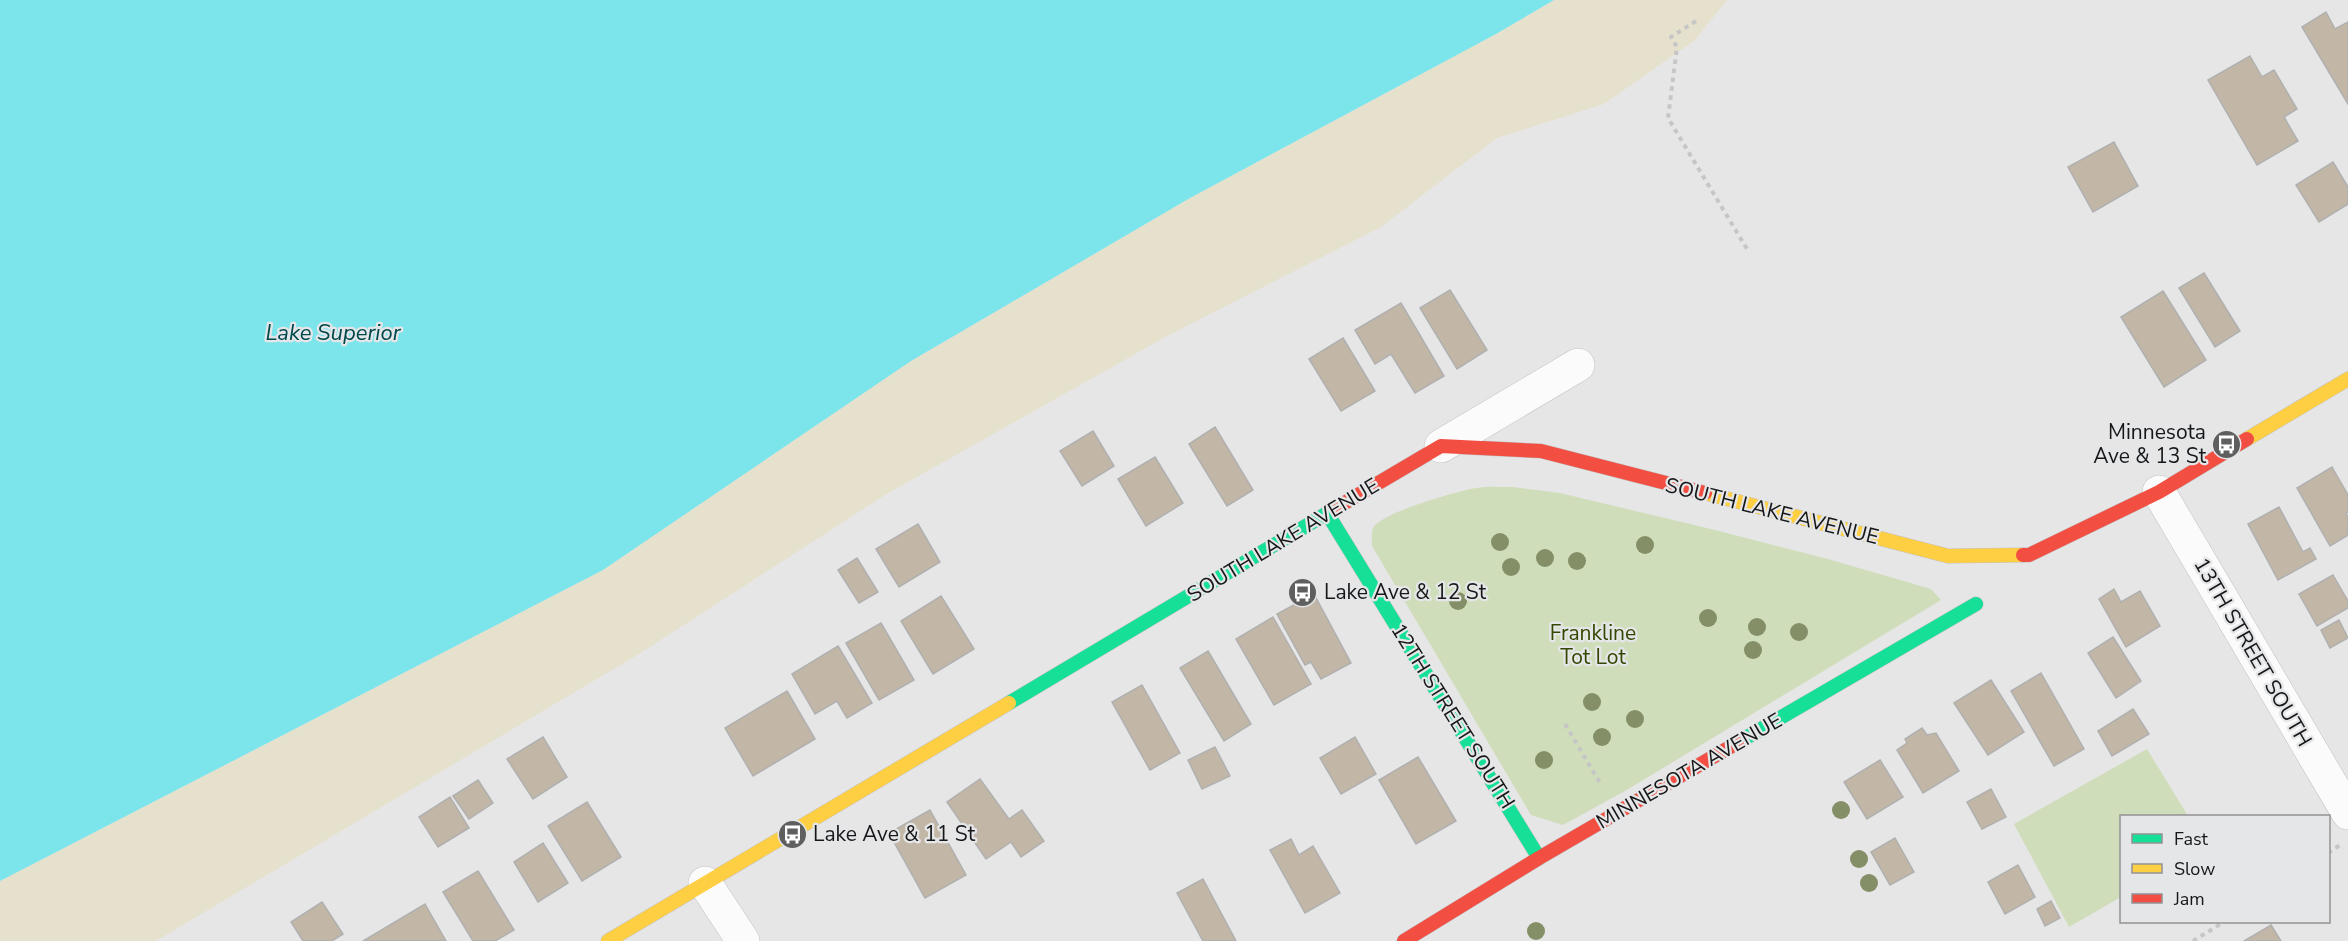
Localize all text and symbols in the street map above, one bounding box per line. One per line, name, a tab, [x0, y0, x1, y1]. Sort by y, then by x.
water label: Lake Superior	[265, 318, 402, 348]
place label: Minnesota Ave & 13 St	[2093, 418, 2207, 470]
bus stop icon: Minnesota Ave & 13 St	[2211, 428, 2243, 460]
street label: SOUTH LAKE AVENUE	[1662, 471, 1882, 551]
street label: SOUTH LAKE AVENUE	[1182, 472, 1384, 608]
street label: 13TH STREET SOUTH	[2187, 552, 2319, 752]
bus stop icon: Lake Ave & 12 St	[1287, 576, 1319, 608]
place label: Lake Ave & 12 St	[1324, 578, 1487, 606]
street label: 12TH STREET SOUTH	[1385, 618, 1521, 814]
park label: Frankline Tot Lot	[1550, 619, 1636, 671]
street label: MINNESOTA AVENUE	[1591, 706, 1787, 836]
legend	[2120, 815, 2330, 923]
bus stop icon: Lake Ave & 11 St	[776, 818, 808, 850]
place label: Lake Ave & 11 St	[813, 820, 976, 848]
text: Fast	[2174, 827, 2209, 851]
text: Slow	[2174, 857, 2215, 881]
text: Jam	[2173, 887, 2205, 911]

